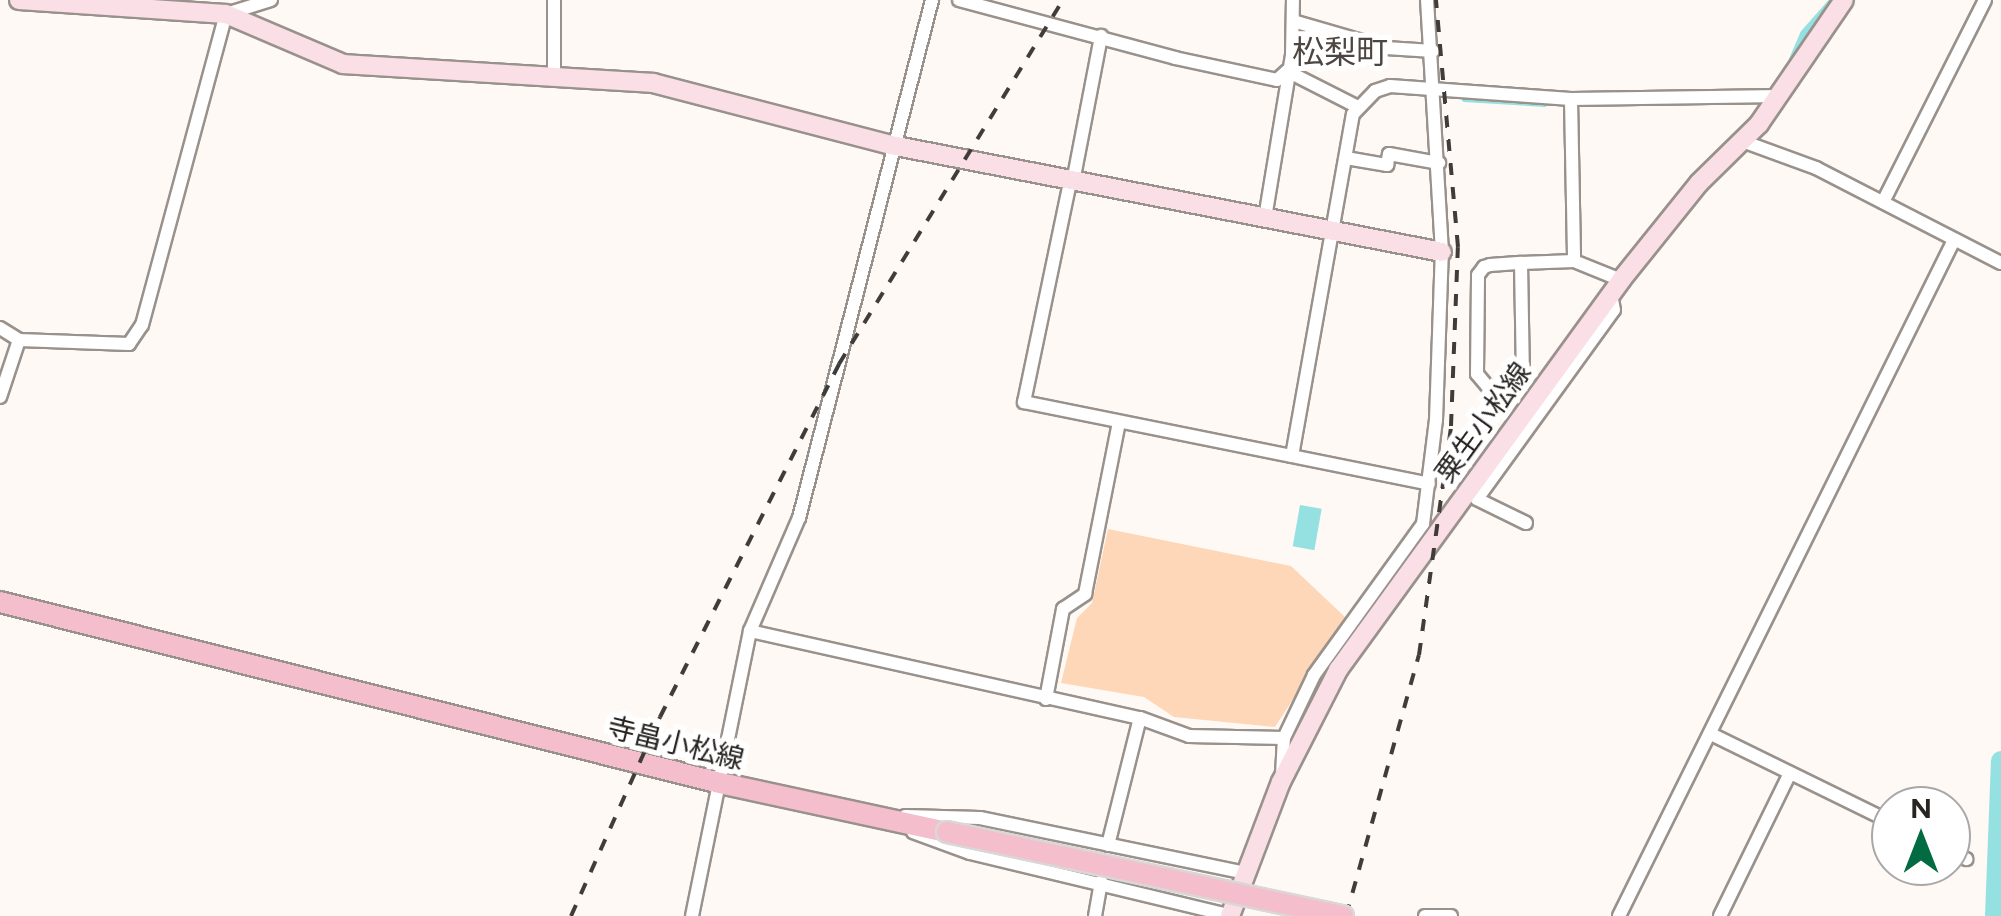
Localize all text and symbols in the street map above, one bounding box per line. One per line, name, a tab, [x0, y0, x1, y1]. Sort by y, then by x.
district label: 松梨町	[1292, 33, 1388, 71]
street label: 粟生小松線	[1428, 355, 1538, 489]
street label: 寺畠小松線	[604, 710, 748, 776]
north arrow	[1871, 786, 1971, 886]
text: N	[1910, 791, 1932, 825]

